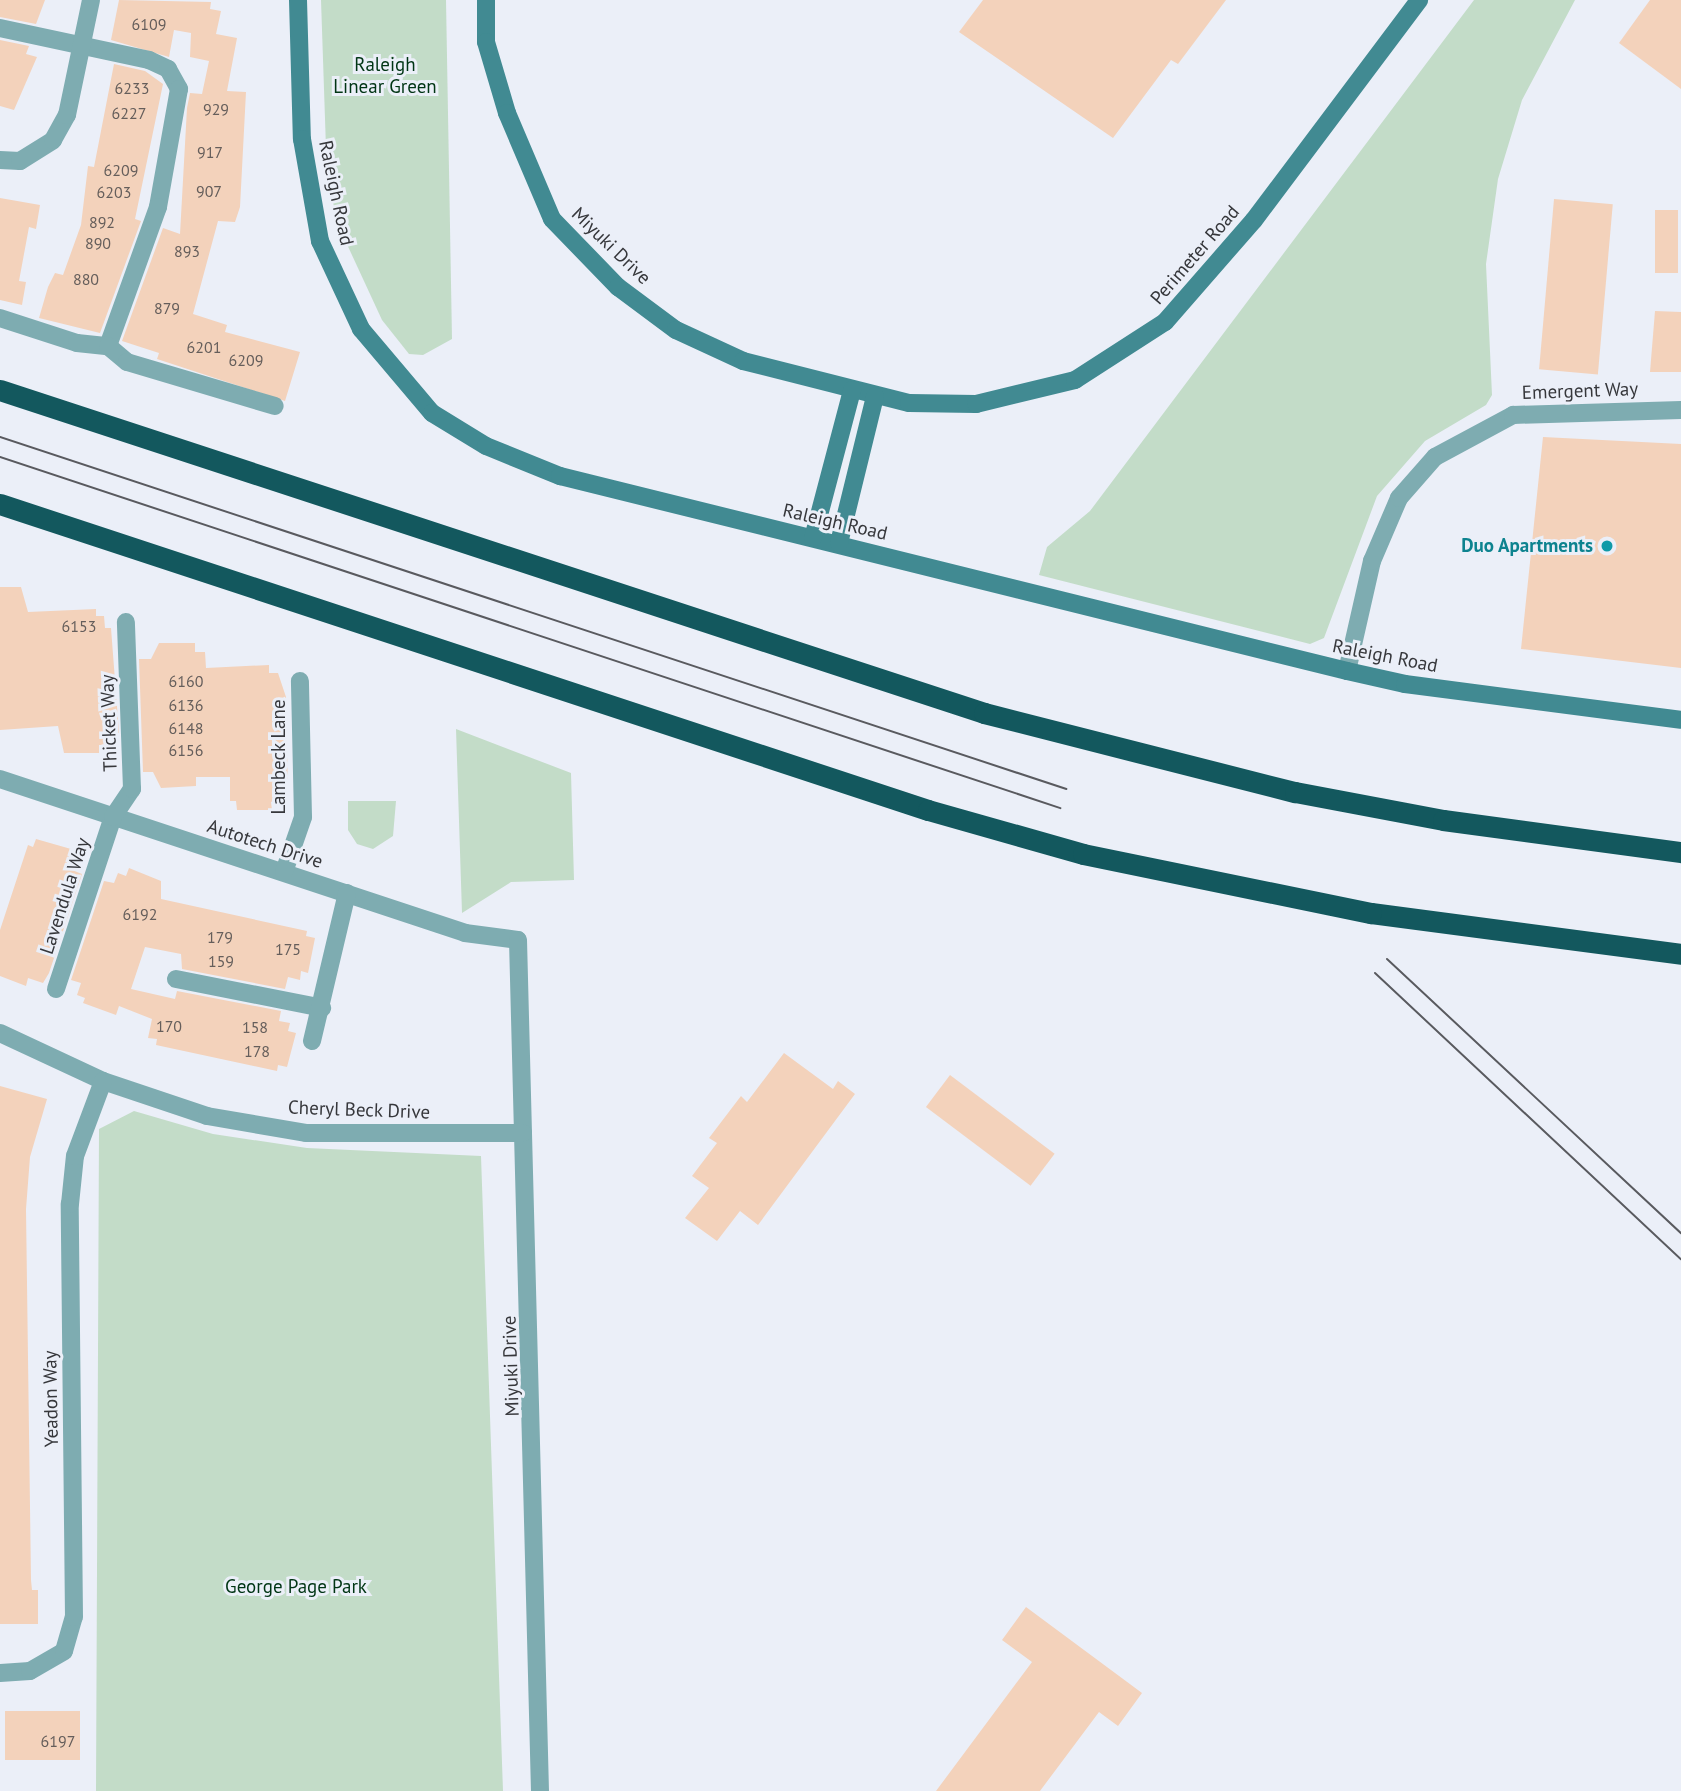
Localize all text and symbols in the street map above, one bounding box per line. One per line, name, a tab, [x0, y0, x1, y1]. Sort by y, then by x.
house number: 6109	[132, 14, 166, 34]
park label: Raleigh Linear Green	[333, 54, 437, 98]
house number: 6233	[115, 78, 149, 98]
house number: 929	[203, 99, 229, 119]
house number: 6227	[112, 103, 146, 123]
street label: Raleigh Road	[314, 138, 358, 248]
house number: 917	[197, 142, 223, 162]
house number: 6209	[104, 160, 138, 180]
house number: 907	[196, 181, 222, 201]
house number: 6203	[97, 182, 131, 202]
street label: Perimeter Road	[1146, 201, 1244, 309]
street label: Miyuki Drive	[567, 203, 655, 289]
house number: 892	[89, 212, 115, 232]
house number: 890	[85, 233, 111, 253]
house number: 893	[174, 241, 200, 261]
house number: 880	[73, 269, 99, 289]
house number: 879	[154, 298, 180, 318]
house number: 6201	[187, 337, 221, 357]
house number: 6209	[229, 350, 263, 370]
street label: Emergent Way	[1521, 378, 1639, 404]
street label: Raleigh Road	[780, 499, 890, 545]
place label: Duo Apartments	[1460, 535, 1593, 557]
marker: Duo Apartments	[1599, 538, 1615, 554]
house number: 6153	[62, 616, 96, 636]
street label: Raleigh Road	[1330, 635, 1440, 677]
house number: 6160	[169, 671, 203, 691]
street label: Thicket Way	[96, 674, 122, 772]
house number: 6136	[169, 695, 203, 715]
street label: Lambeck Lane	[268, 699, 290, 815]
house number: 6148	[169, 718, 203, 738]
house number: 6156	[169, 740, 203, 760]
street label: Autotech Drive	[204, 815, 326, 873]
street label: Lavendula Way	[35, 835, 95, 957]
house number: 6192	[123, 904, 157, 924]
house number: 179	[207, 927, 233, 947]
house number: 175	[275, 939, 301, 959]
house number: 159	[208, 951, 234, 971]
house number: 170	[156, 1016, 182, 1036]
house number: 158	[242, 1017, 268, 1037]
house number: 178	[244, 1041, 270, 1061]
street label: Cheryl Beck Drive	[287, 1096, 431, 1124]
street label: Miyuki Drive	[498, 1315, 524, 1417]
street label: Yeadon Way	[39, 1350, 63, 1448]
park label: George Page Park	[225, 1576, 367, 1598]
house number: 6197	[41, 1731, 75, 1751]

